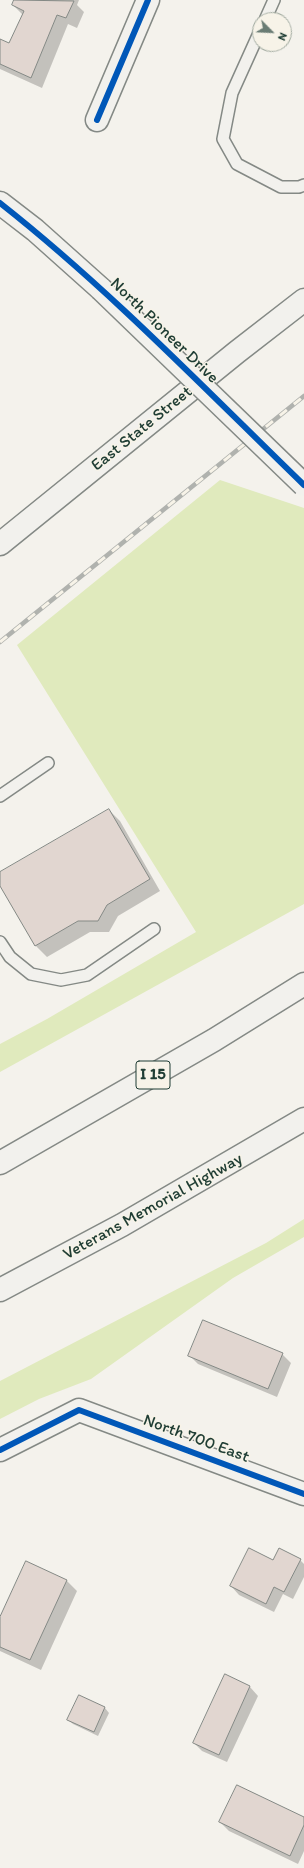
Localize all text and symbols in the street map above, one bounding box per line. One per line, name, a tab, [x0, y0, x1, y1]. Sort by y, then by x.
north arrow	[252, 12, 292, 52]
text: N	[275, 31, 290, 43]
street label: North Pioneer Drive	[105, 274, 223, 388]
street label: East State Street	[87, 382, 197, 476]
road number: I 15	[136, 1061, 170, 1089]
street label: Veterans Memorial Highway	[60, 1149, 246, 1265]
street label: North 700 East	[140, 1410, 252, 1468]

